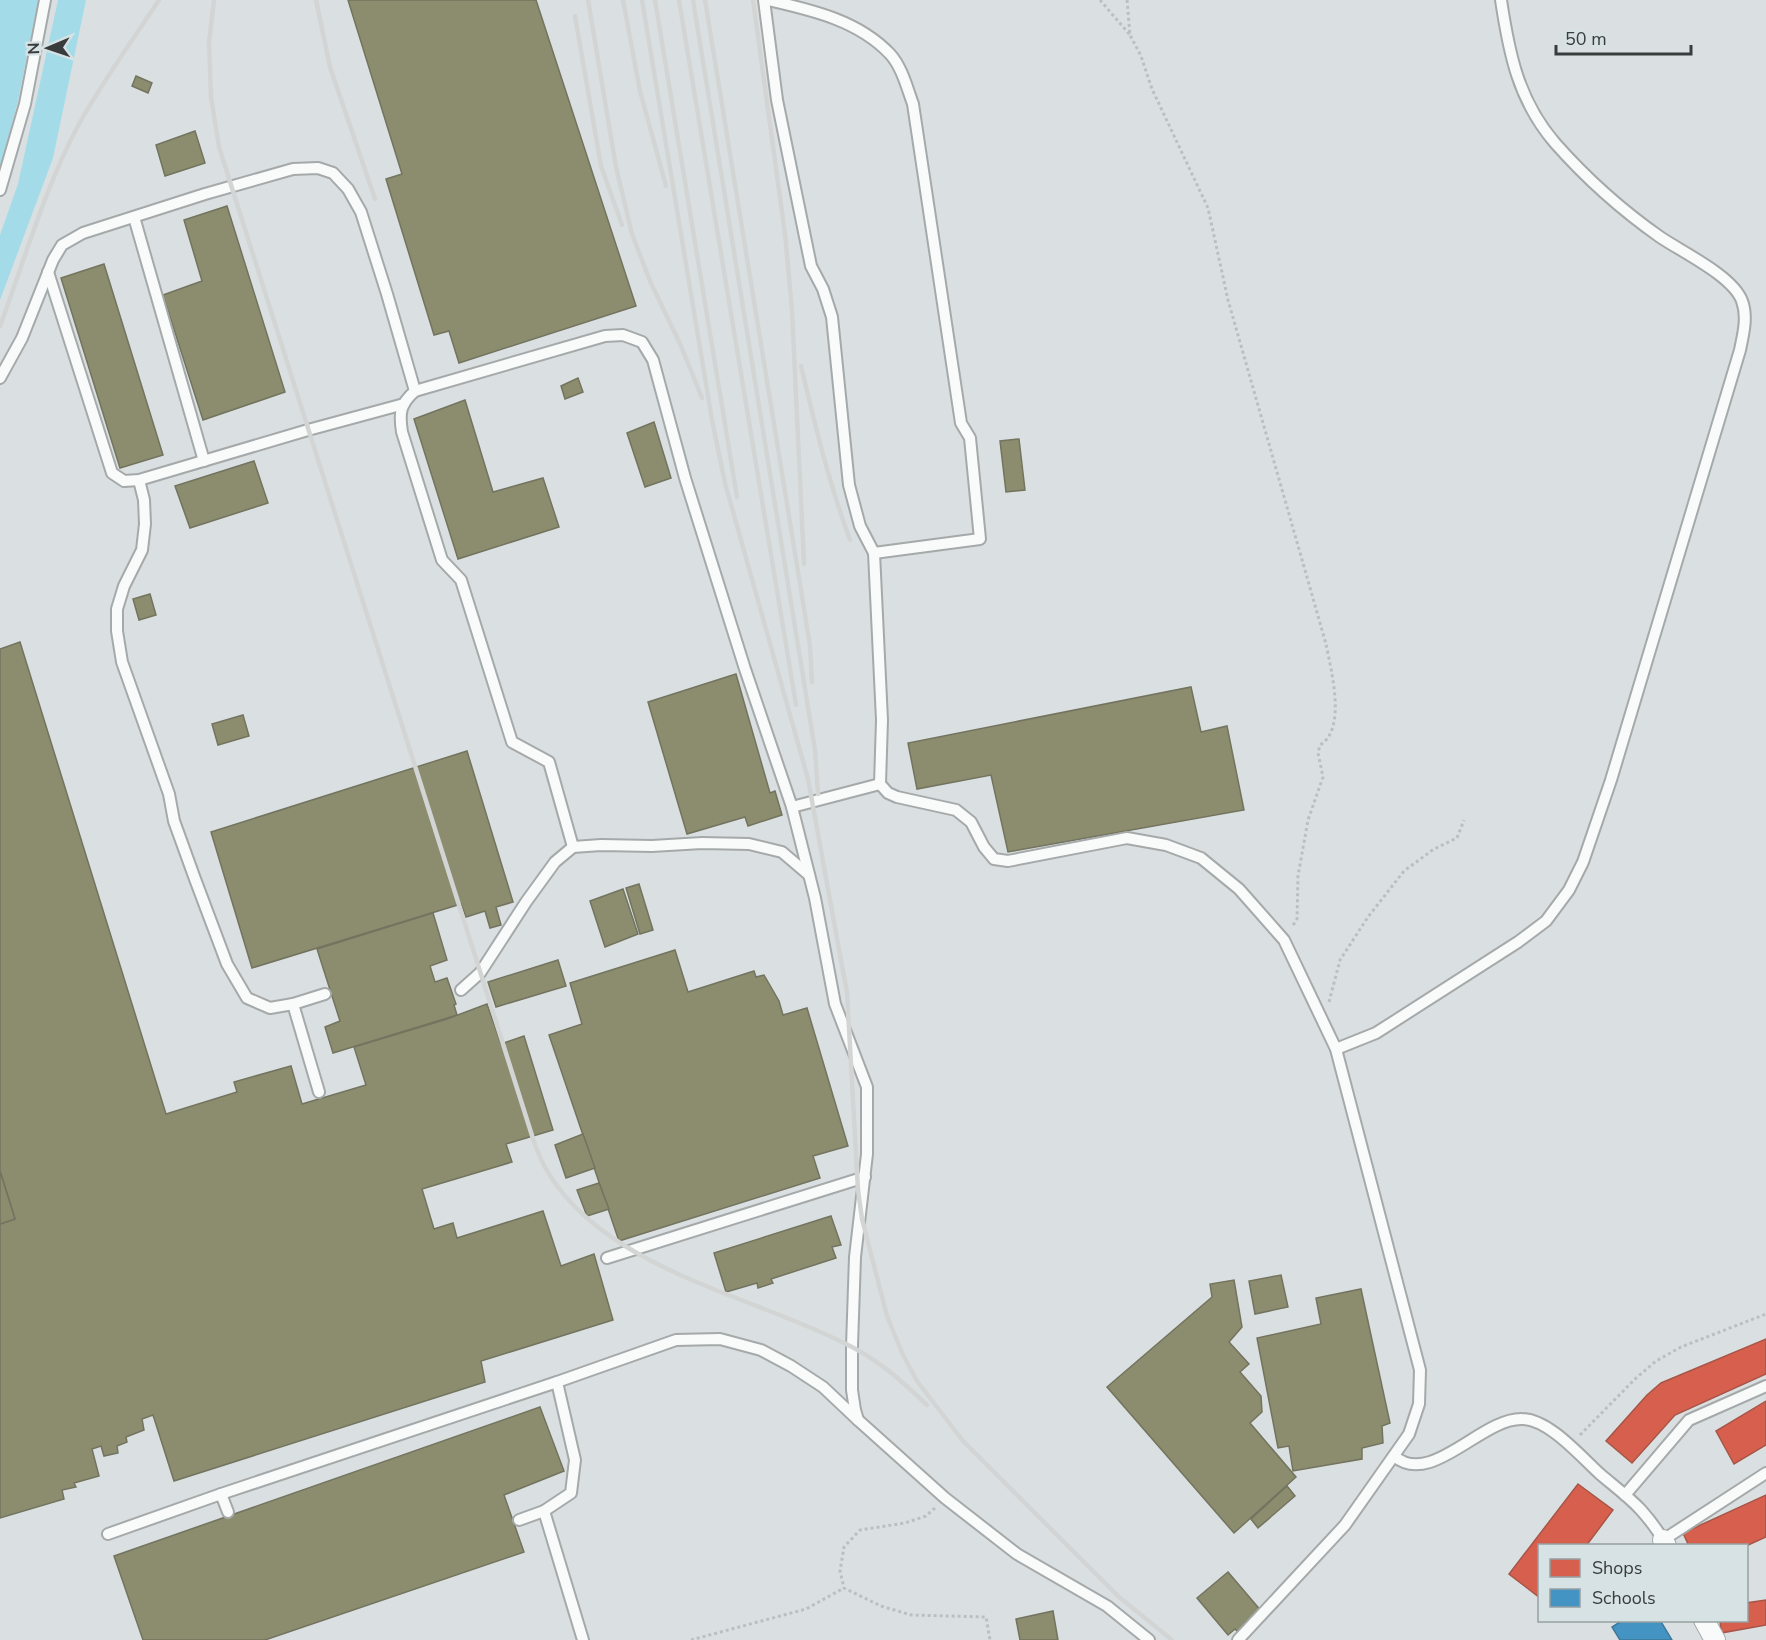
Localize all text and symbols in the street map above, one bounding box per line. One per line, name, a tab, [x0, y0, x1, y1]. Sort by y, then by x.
north arrow	[18, 18, 78, 78]
scale bar	[1556, 18, 1691, 56]
text: 50 m	[1565, 27, 1607, 51]
text: N	[23, 42, 45, 55]
legend	[1538, 1544, 1748, 1622]
text: Shops	[1592, 1556, 1642, 1580]
text: Schools	[1592, 1586, 1656, 1610]

